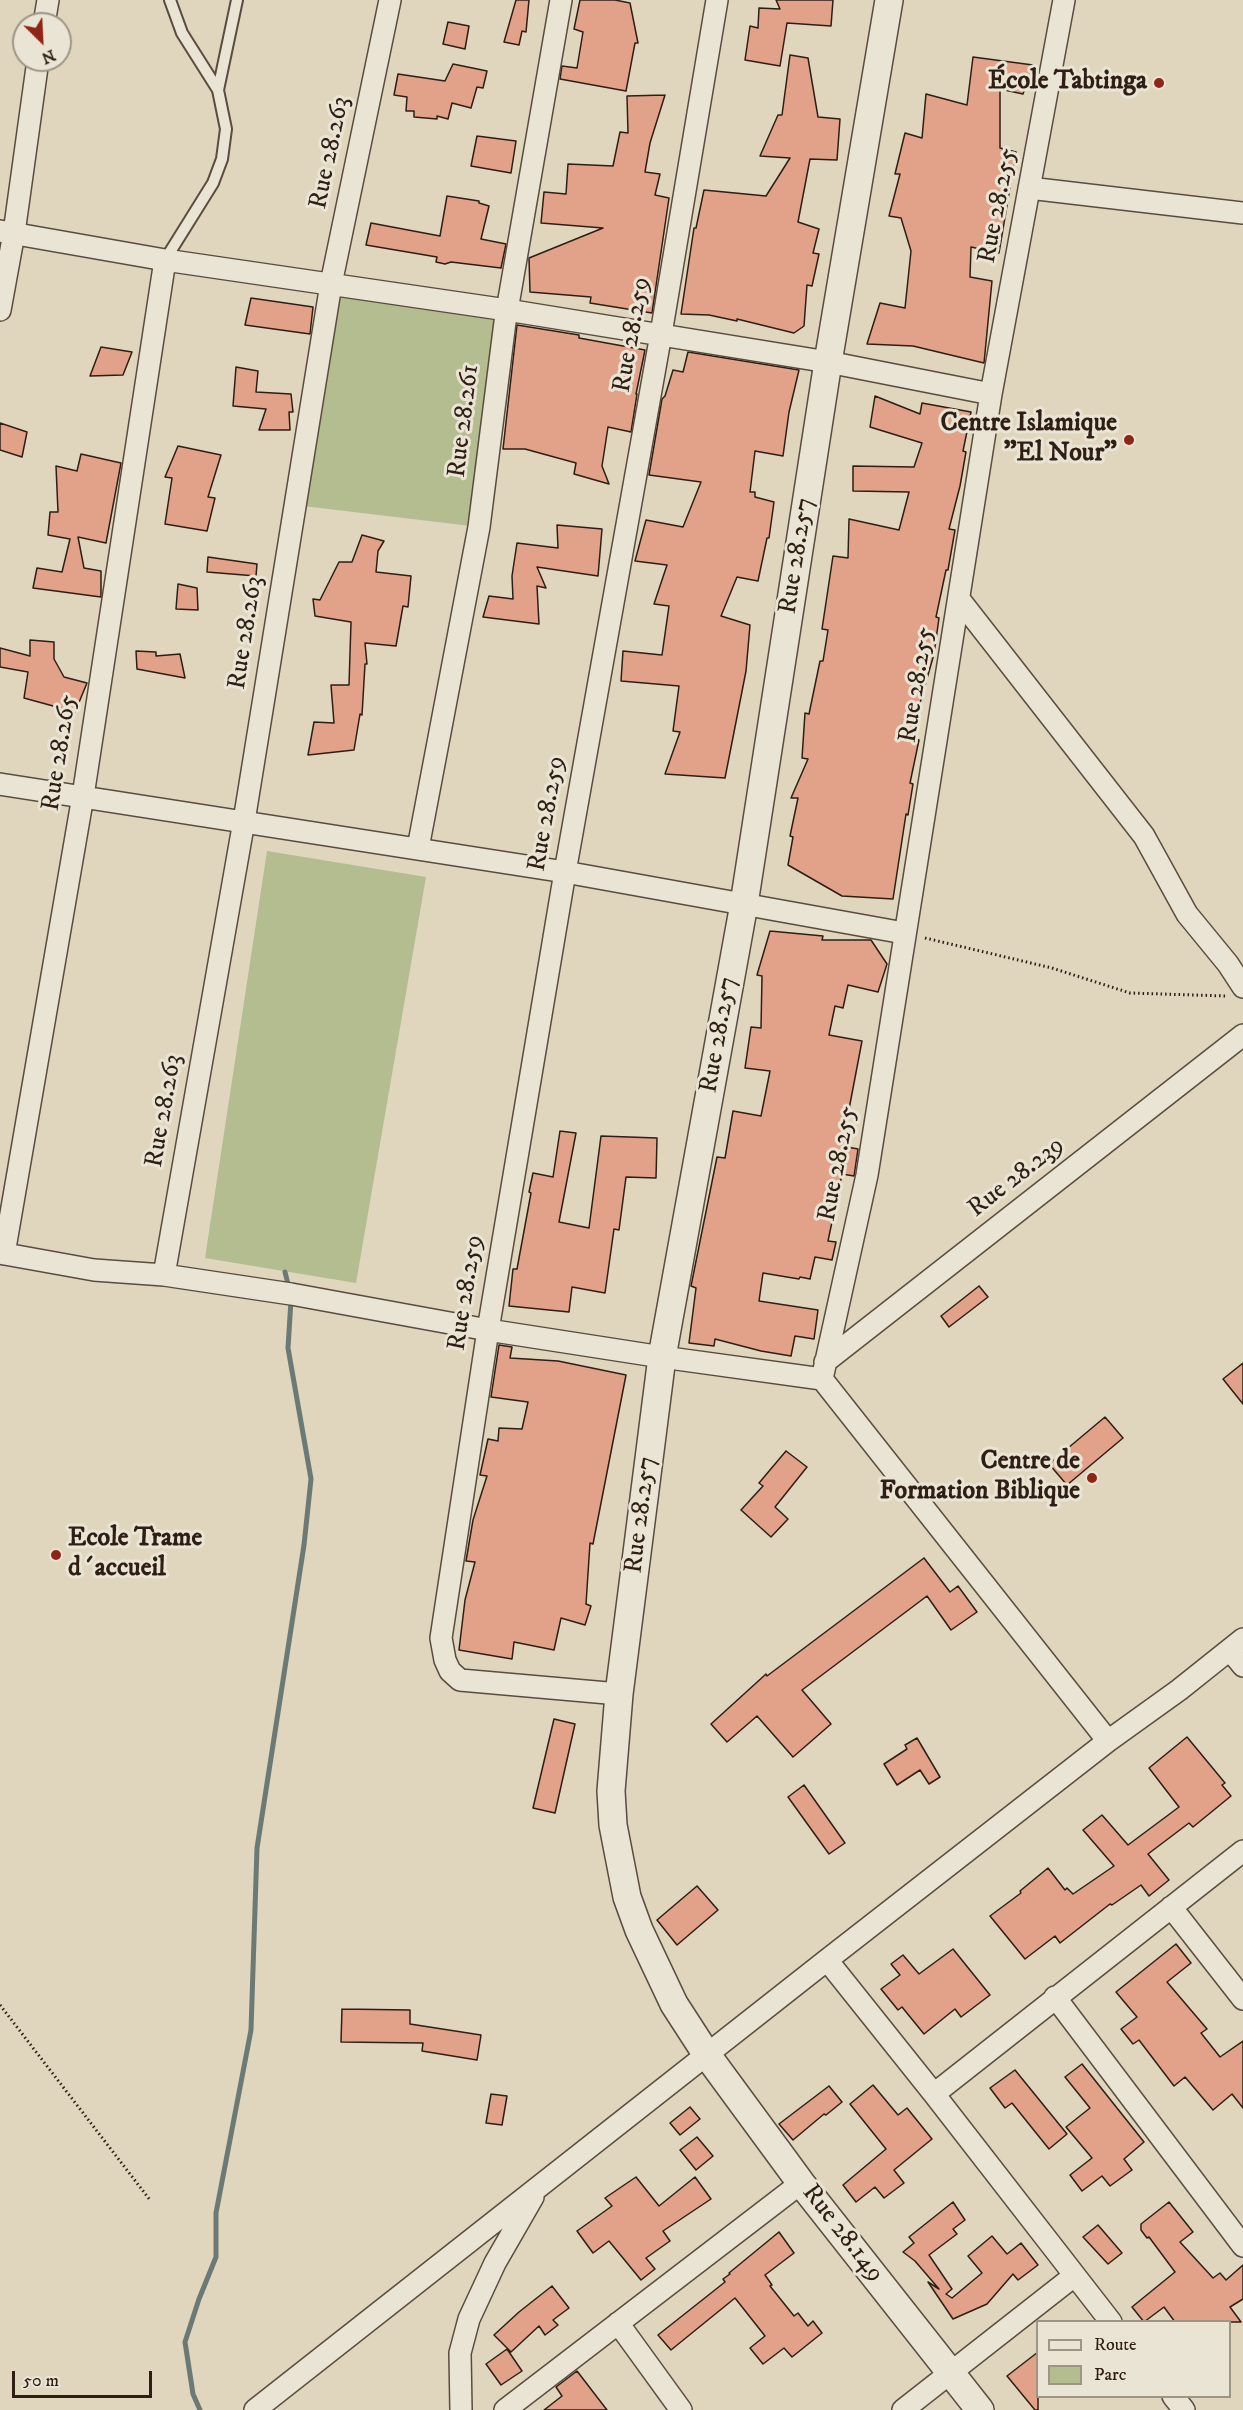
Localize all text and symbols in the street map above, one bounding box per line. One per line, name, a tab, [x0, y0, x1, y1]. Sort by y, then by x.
north arrow	[12, 12, 72, 72]
text: N	[38, 45, 59, 68]
place label: École Tabtinga	[988, 67, 1147, 99]
marker: École Tabtinga	[1152, 76, 1166, 90]
street label: Rue 28.263	[304, 94, 358, 212]
street label: Rue 28.255	[973, 146, 1025, 266]
street label: Rue 28.259	[608, 275, 658, 395]
street label: Rue 28.261	[443, 363, 487, 479]
place label: Centre Islamique "El Nour"	[940, 409, 1117, 470]
marker: Centre Islamique "El Nour"	[1122, 433, 1136, 447]
street label: Rue 28.257	[773, 496, 823, 616]
street label: Rue 28.263	[223, 574, 271, 692]
street label: Rue 28.255	[893, 625, 943, 745]
street label: Rue 28.265	[36, 693, 86, 813]
street label: Rue 28.259	[523, 754, 573, 874]
street label: Rue 28.257	[694, 974, 746, 1096]
street label: Rue 28.263	[140, 1052, 190, 1170]
street label: Rue 28.255	[813, 1104, 865, 1224]
street label: Rue 28.239	[963, 1131, 1071, 1225]
street label: Rue 28.259	[442, 1233, 492, 1353]
place label: Centre de Formation Biblique	[880, 1447, 1080, 1508]
street label: Rue 28.257	[619, 1455, 665, 1575]
marker: Centre de Formation Biblique	[1085, 1471, 1099, 1485]
place label: Ecole Trame d´accueil	[68, 1524, 202, 1586]
marker: Ecole Trame d´accueil	[49, 1548, 63, 1562]
street label: Rue 28.149	[794, 2179, 890, 2289]
legend	[1036, 2320, 1231, 2398]
text: Route	[1094, 2334, 1137, 2356]
scale bar	[15, 2359, 154, 2397]
text: Parc	[1094, 2364, 1126, 2386]
text: 50 m	[23, 2370, 59, 2392]

